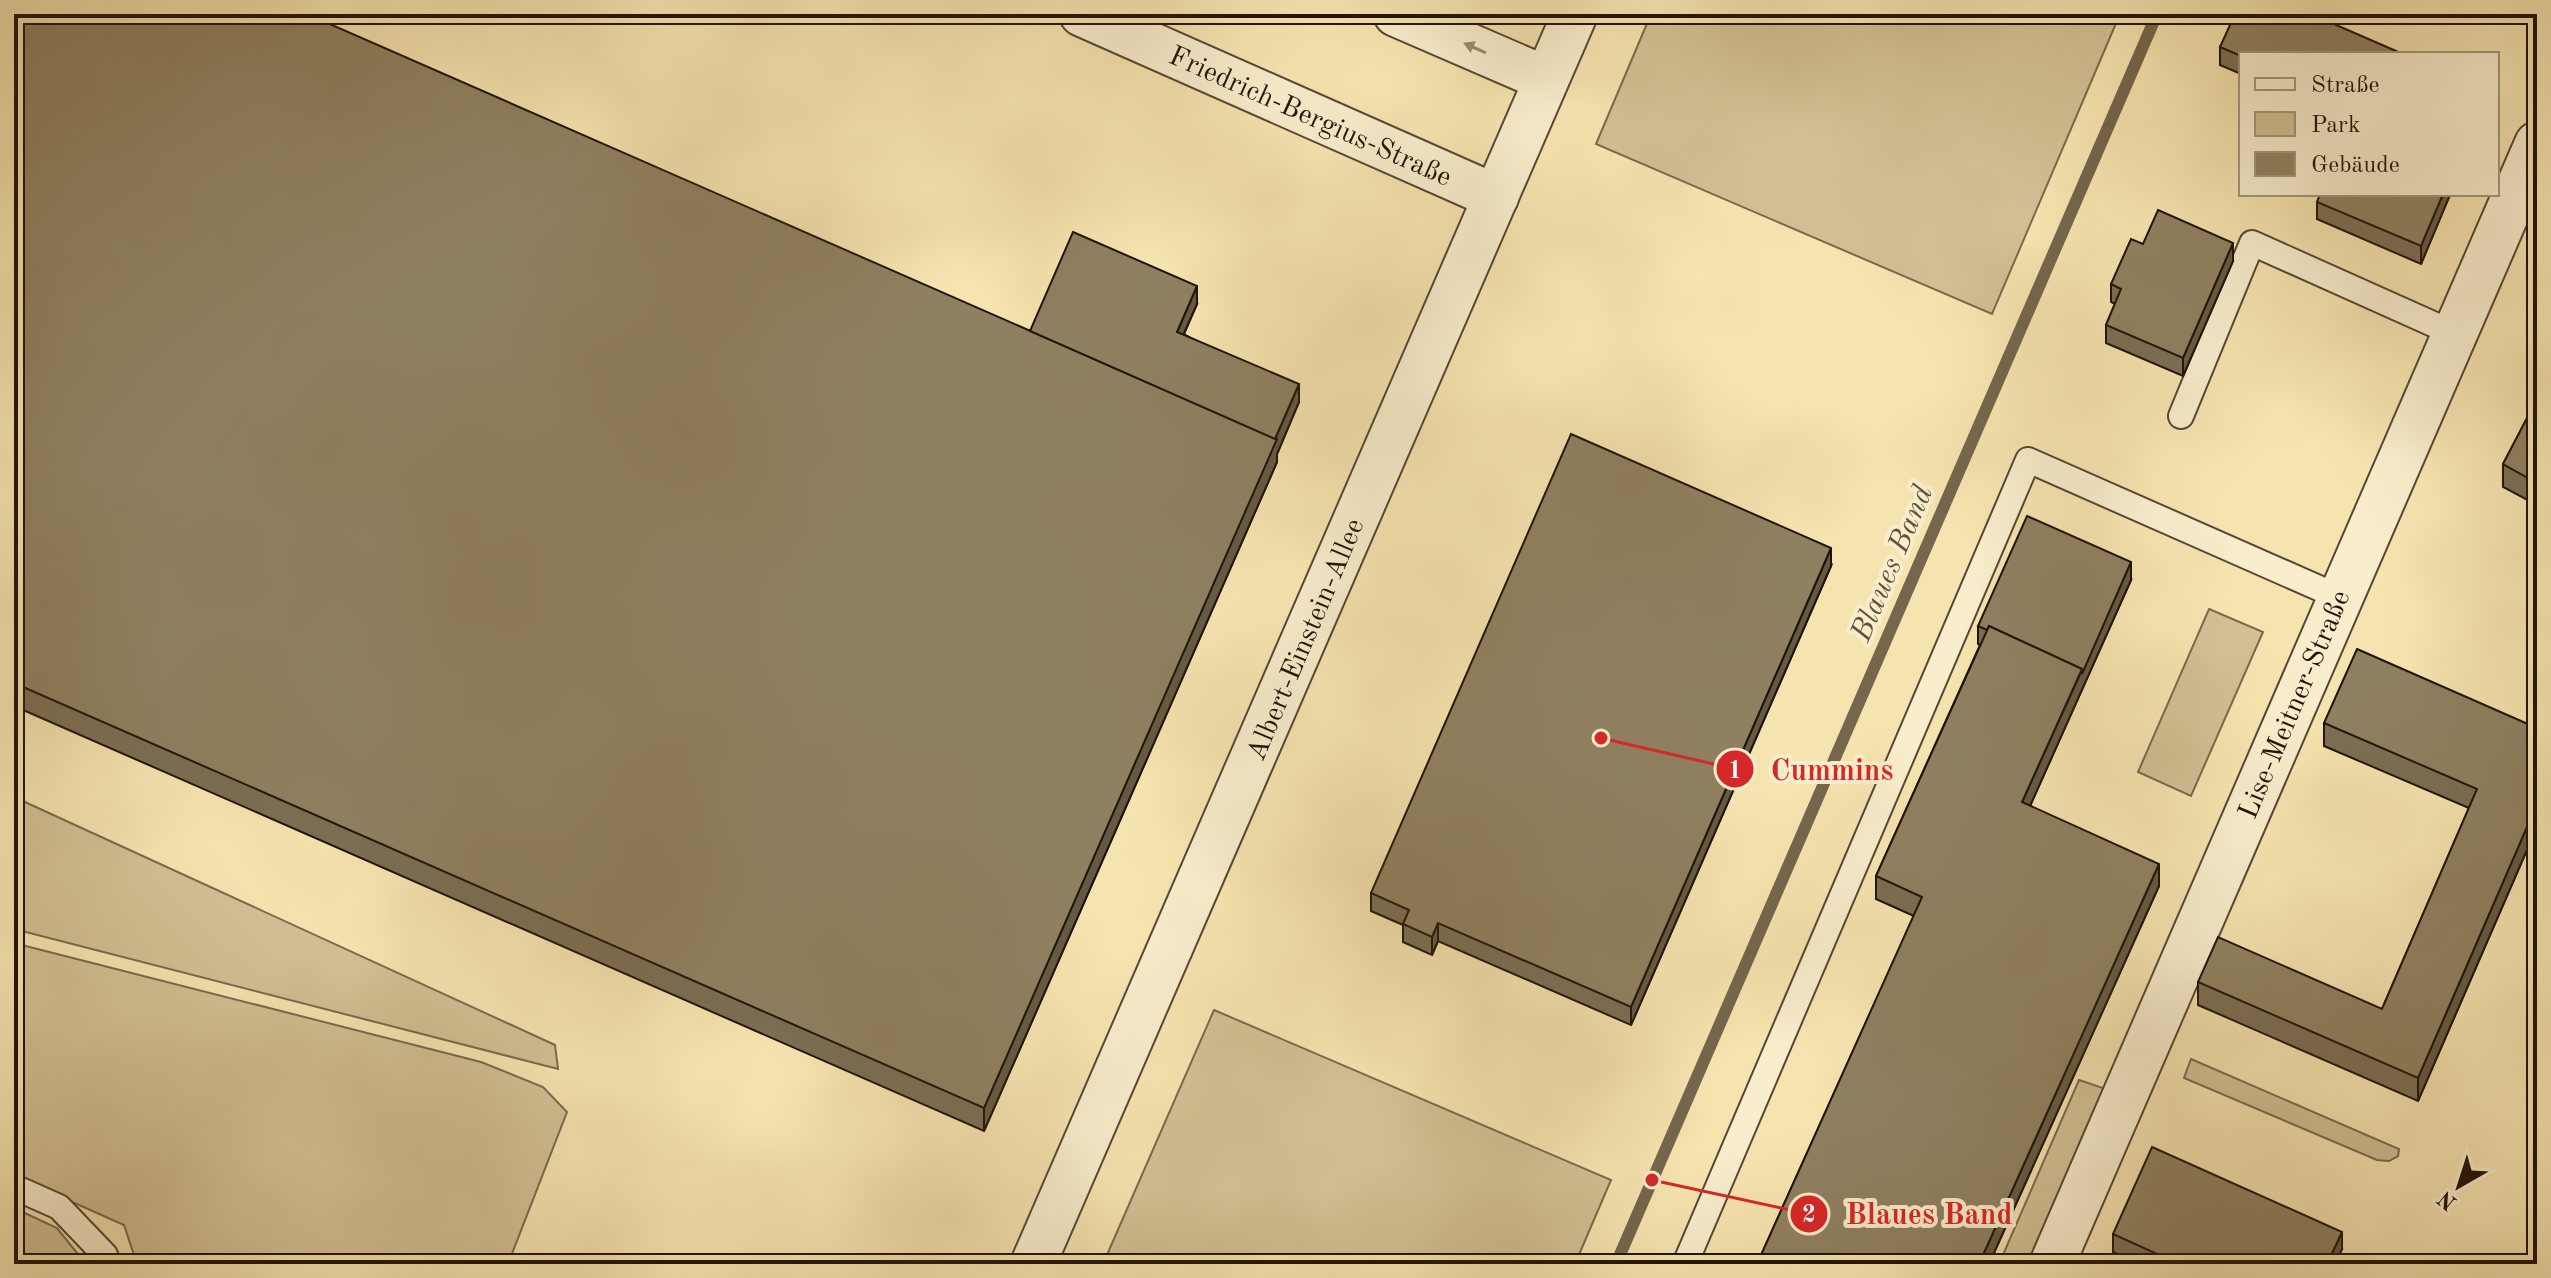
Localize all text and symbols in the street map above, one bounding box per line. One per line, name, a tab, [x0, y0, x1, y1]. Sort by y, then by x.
one-way arrow	[1463, 42, 1487, 55]
street label: Friedrich-Bergius-Straße	[1164, 43, 1455, 193]
legend	[2239, 52, 2499, 196]
text: Straße	[2311, 74, 2380, 98]
text: Park	[2311, 114, 2360, 138]
text: Gebäude	[2311, 154, 2400, 178]
water label: Blaues Band	[1846, 481, 1939, 647]
street label: Albert-Einstein-Allee	[1243, 515, 1370, 765]
street label: Lise-Meitner-Straße	[2235, 587, 2357, 824]
callout: Cummins	[1715, 742, 1910, 796]
text: Cummins	[1771, 757, 1893, 787]
text: 1	[1728, 760, 1742, 784]
north arrow	[2419, 1146, 2499, 1226]
text: N	[2434, 1186, 2461, 1214]
callout: Blaues Band	[1789, 1187, 2029, 1241]
text: Blaues Band	[1845, 1201, 2013, 1231]
text: 2	[1802, 1204, 1816, 1228]

